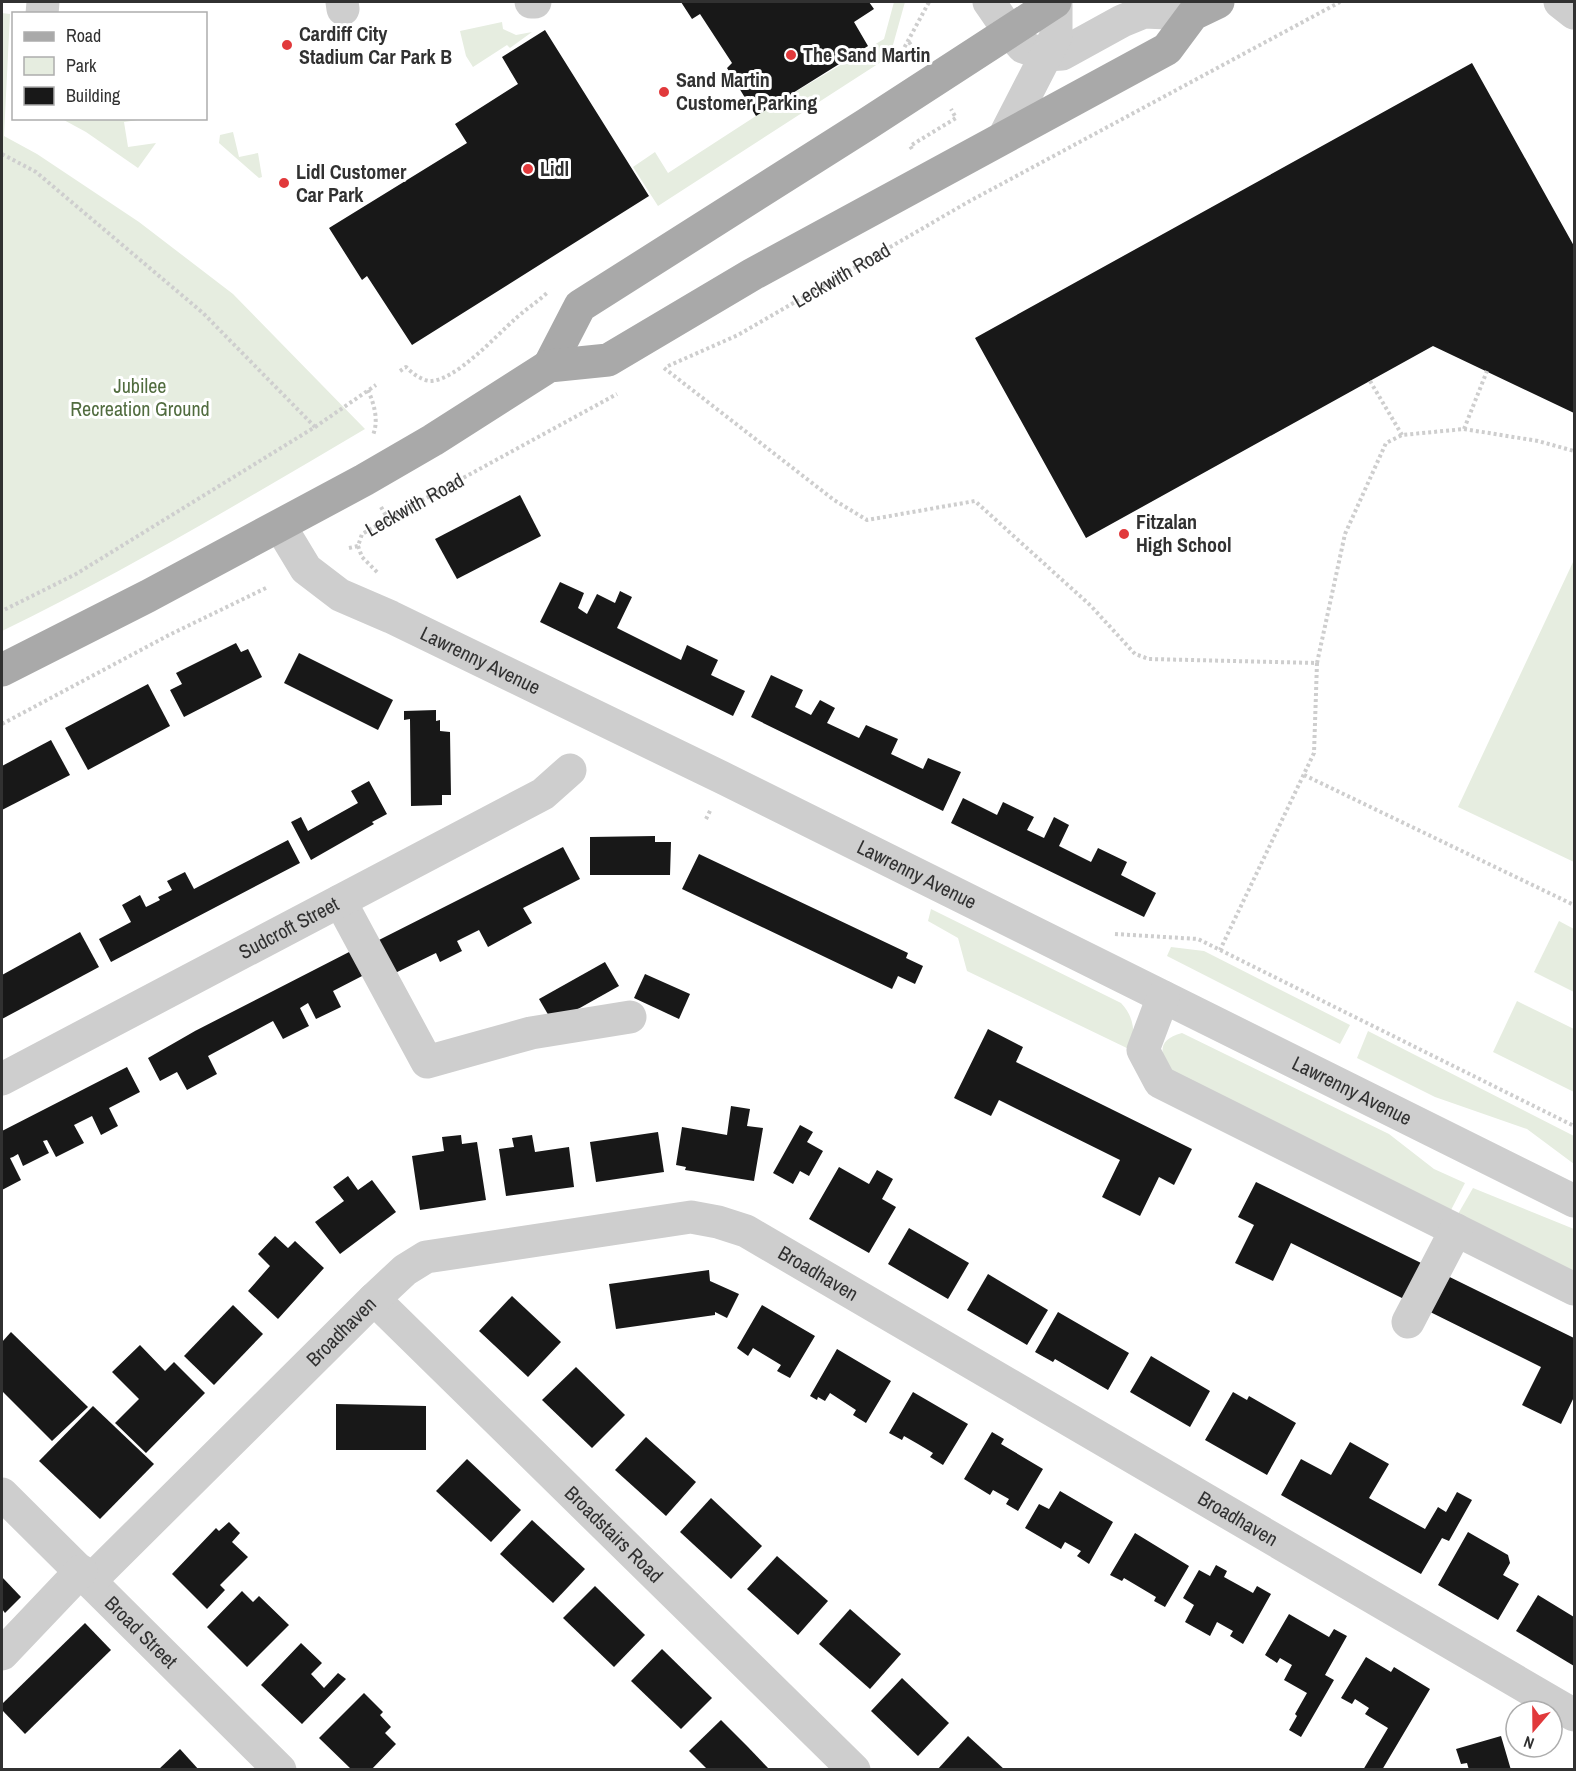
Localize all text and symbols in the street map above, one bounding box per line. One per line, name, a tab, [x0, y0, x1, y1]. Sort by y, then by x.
legend	[12, 12, 207, 120]
place label: Cardiff City Stadium Car Park B	[299, 20, 452, 70]
text: Road	[66, 23, 101, 48]
marker: Cardiff City Stadium Car Park B	[280, 38, 294, 52]
place label: The Sand Martin	[803, 41, 931, 68]
marker: The Sand Martin	[784, 48, 798, 62]
text: Park	[66, 53, 97, 78]
place label: Sand Martin Customer Parking	[676, 66, 817, 116]
text: Building	[66, 83, 121, 108]
marker: Sand Martin Customer Parking	[657, 85, 671, 99]
place label: Lidl	[540, 155, 569, 182]
place label: Lidl Customer Car Park	[296, 158, 407, 208]
marker: Lidl	[521, 162, 535, 176]
marker: Lidl Customer Car Park	[277, 176, 291, 190]
street label: Leckwith Road	[787, 236, 895, 314]
park label: Jubilee Recreation Ground	[70, 372, 210, 422]
street label: Leckwith Road	[360, 466, 468, 542]
place label: Fitzalan High School	[1136, 508, 1232, 558]
marker: Fitzalan High School	[1117, 527, 1131, 541]
street label: Lawrenny Avenue	[416, 619, 545, 700]
street label: Lawrenny Avenue	[853, 833, 981, 915]
street label: Sudcroft Street	[234, 890, 344, 965]
street label: Lawrenny Avenue	[1288, 1049, 1417, 1131]
street label: Broadhaven	[774, 1239, 864, 1307]
street label: Broadhaven	[300, 1290, 382, 1372]
street label: Broadstairs Road	[559, 1480, 669, 1588]
street label: Broadhaven	[1193, 1484, 1283, 1552]
street label: Broad Street	[99, 1590, 184, 1674]
north arrow	[1504, 1699, 1564, 1759]
text: N	[1521, 1731, 1537, 1755]

